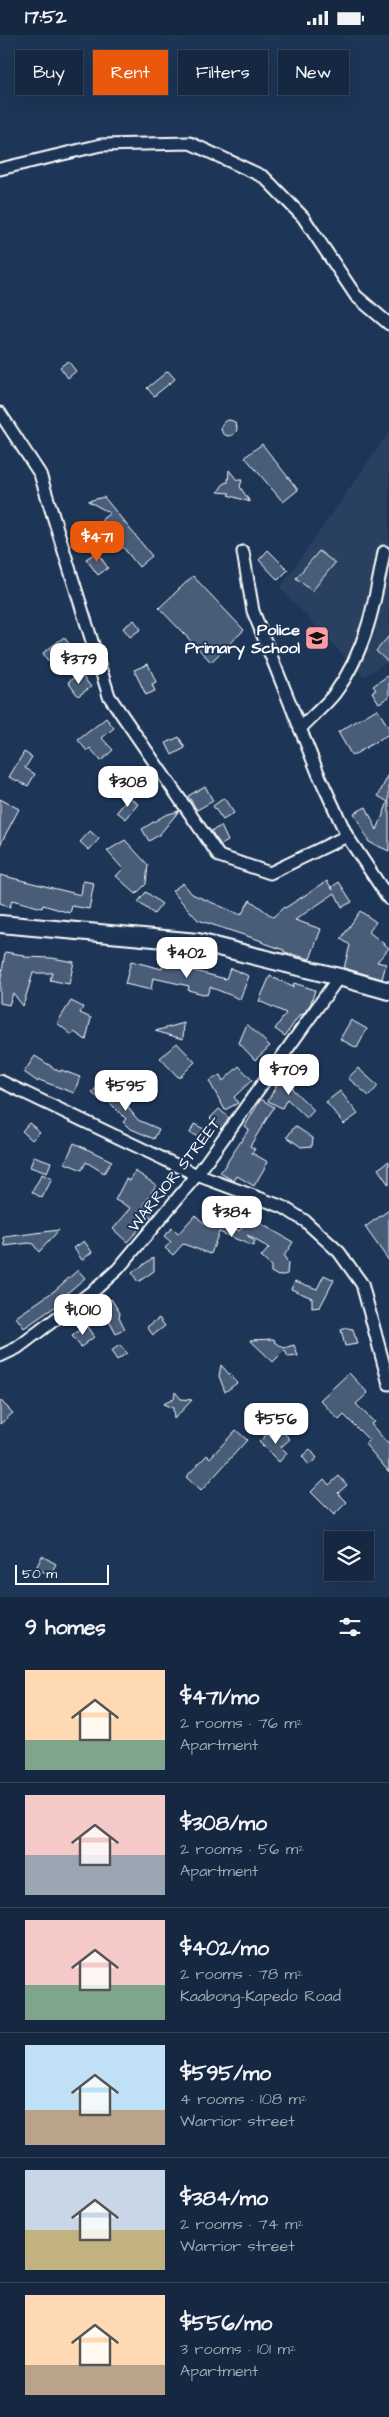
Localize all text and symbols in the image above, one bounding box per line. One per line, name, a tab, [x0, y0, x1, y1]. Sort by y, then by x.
text: 17:52	[25, 4, 67, 31]
chip: Buy	[15, 50, 83, 95]
chip: Rent	[93, 50, 168, 95]
chip: Filters	[178, 50, 268, 95]
chip: New	[278, 50, 349, 95]
pin: $471	[67, 521, 127, 563]
text: $471	[81, 526, 113, 548]
place label: Police Primary School	[185, 619, 300, 660]
school or university icon: Police Primary School	[304, 625, 330, 651]
pin: $379	[49, 643, 109, 685]
text: $379	[61, 648, 97, 670]
pin: $308	[98, 765, 158, 808]
text: $308	[109, 771, 147, 793]
pin: $402	[157, 937, 217, 979]
text: $402	[167, 942, 207, 964]
pin: $709	[259, 1053, 319, 1096]
text: $709	[270, 1059, 308, 1081]
pin: $595	[96, 1069, 156, 1112]
text: $595	[106, 1075, 146, 1097]
street label: WARRIOR STREET	[123, 1113, 226, 1236]
pin: $384	[202, 1195, 262, 1238]
text: $384	[213, 1201, 251, 1223]
pin: $1,010	[42, 1293, 124, 1336]
text: $1,010	[65, 1299, 101, 1321]
pin: $556	[246, 1403, 306, 1445]
text: $556	[255, 1408, 297, 1430]
map controls	[324, 1531, 374, 1581]
button: layers	[324, 1531, 374, 1581]
scale bar	[15, 1562, 109, 1585]
text: 50 m	[22, 1564, 57, 1584]
text: 9 homes	[25, 1613, 106, 1642]
icon: filters	[336, 1613, 364, 1641]
text: $471/mo	[180, 1683, 259, 1712]
icon: home	[65, 1690, 125, 1750]
text: 2 rooms · 76 m²	[180, 1712, 303, 1734]
text: Apartment	[180, 1734, 258, 1756]
text: $308/mo	[180, 1809, 267, 1838]
icon: home	[65, 1815, 125, 1875]
text: 2 rooms · 56 m²	[180, 1838, 304, 1860]
text: Apartment	[180, 1860, 258, 1882]
text: $402/mo	[180, 1934, 269, 1963]
icon: home	[65, 1940, 125, 2000]
text: 2 rooms · 78 m²	[180, 1963, 303, 1985]
text: Kaabong-Kapedo Road	[180, 1985, 341, 2007]
text: $595/mo	[180, 2059, 271, 2088]
icon: home	[65, 2065, 125, 2125]
text: 4 rooms · 108 m²	[180, 2088, 307, 2110]
text: Warrior street	[180, 2110, 295, 2132]
text: $384/mo	[180, 2184, 268, 2213]
icon: home	[65, 2190, 125, 2250]
text: 2 rooms · 74 m²	[180, 2213, 304, 2235]
text: Warrior street	[180, 2235, 295, 2257]
text: $556/mo	[180, 2309, 272, 2338]
icon: home	[65, 2315, 125, 2375]
text: 3 rooms · 101 m²	[180, 2338, 296, 2360]
text: Apartment	[180, 2360, 258, 2382]

